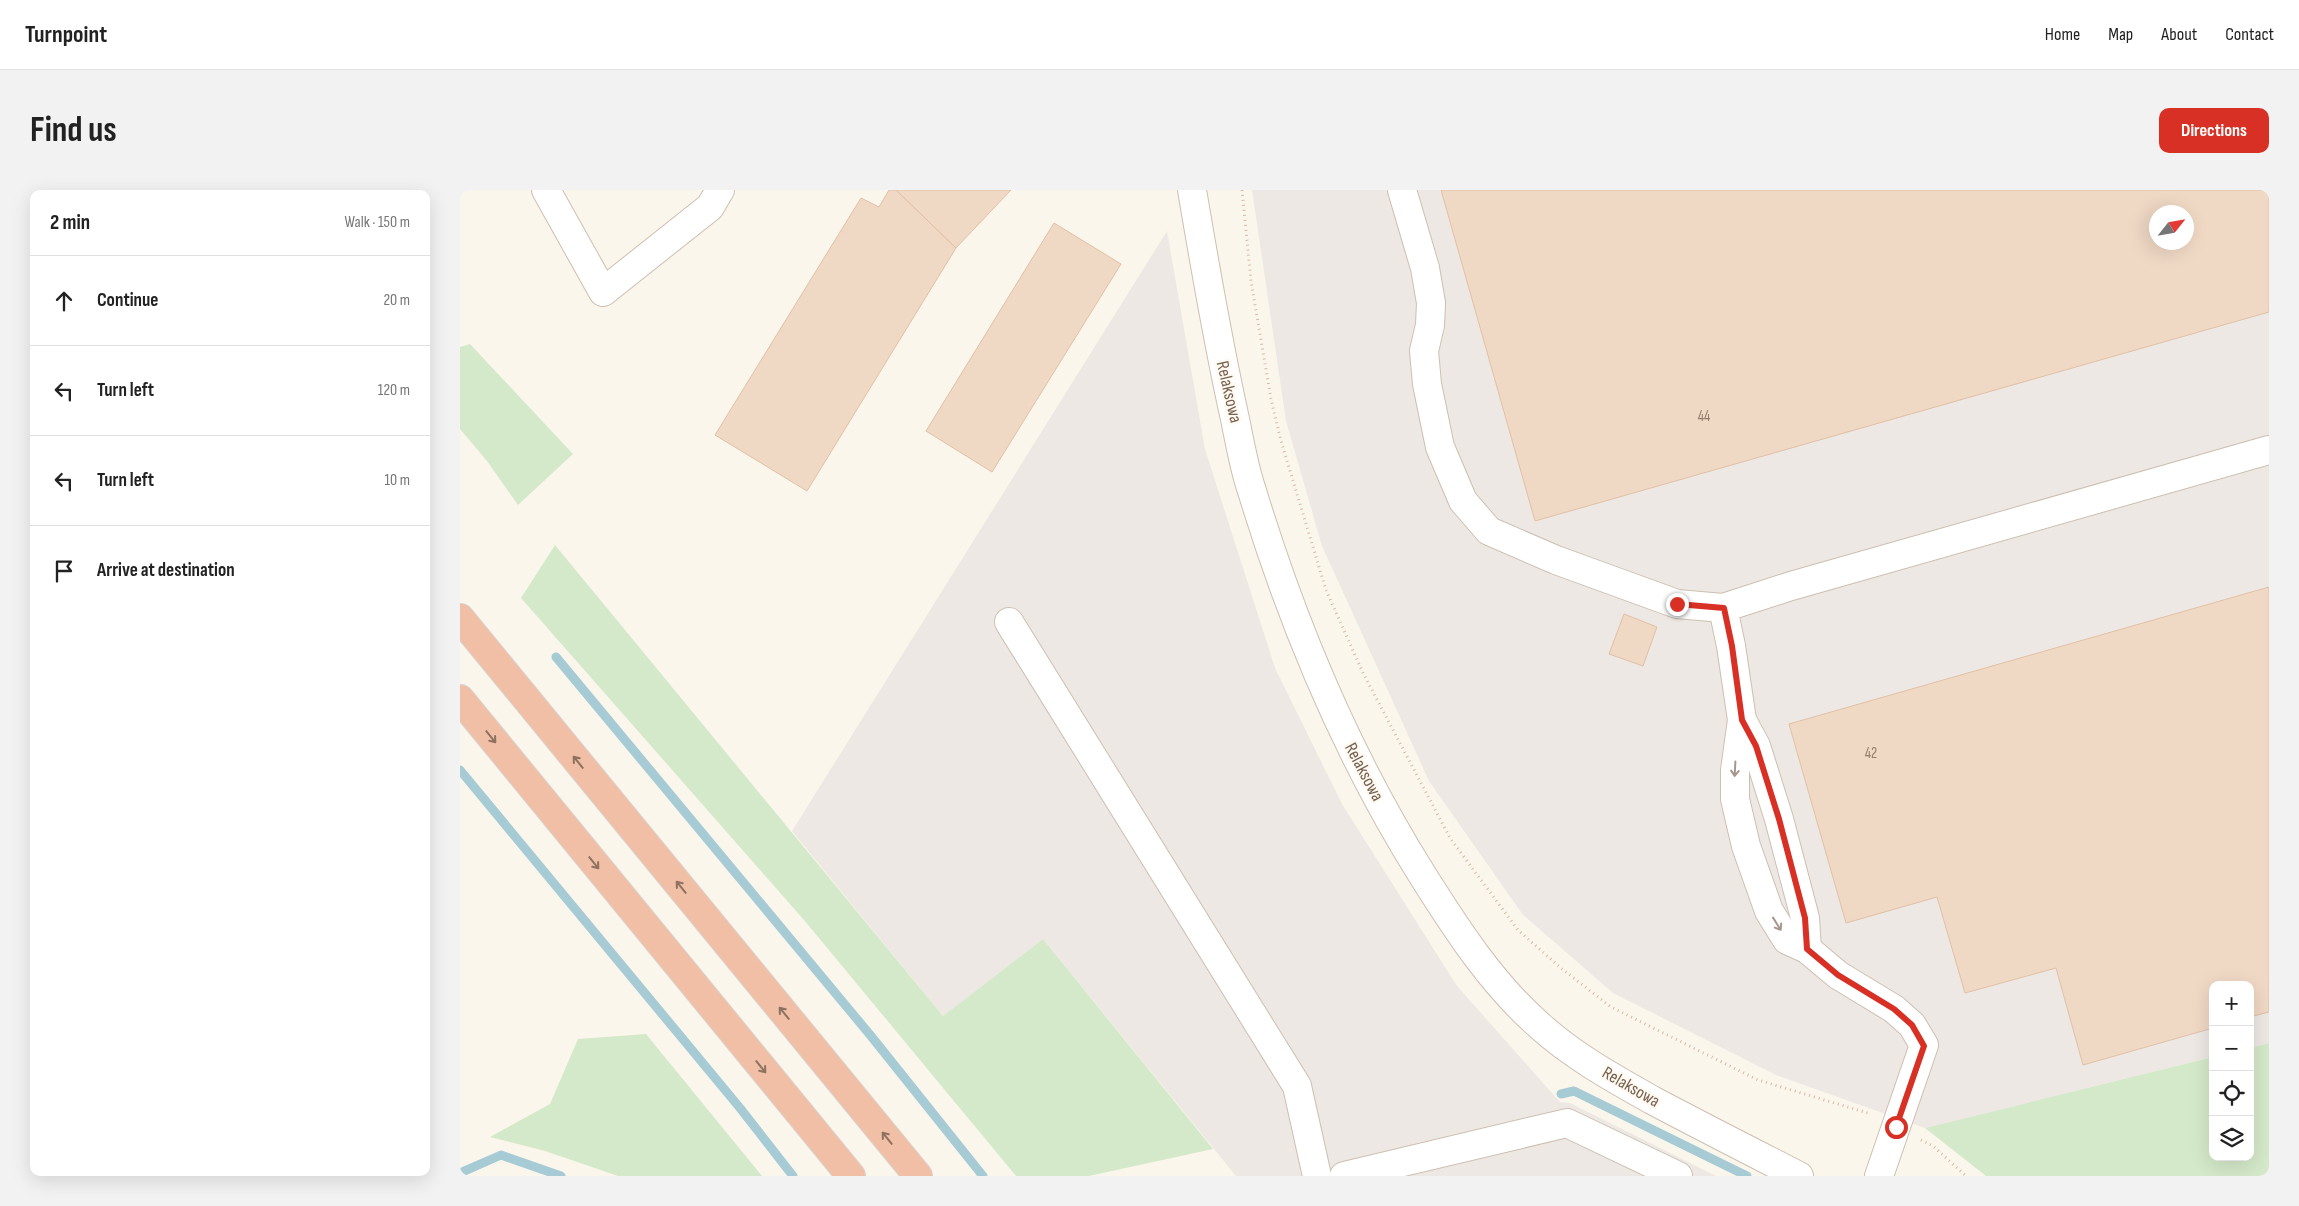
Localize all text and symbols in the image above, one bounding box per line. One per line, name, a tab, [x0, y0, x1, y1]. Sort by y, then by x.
text: Turnpoint	[25, 20, 107, 49]
text: Home	[2045, 24, 2080, 45]
text: Map	[2108, 24, 2133, 45]
text: About	[2161, 24, 2197, 45]
text: Contact	[2225, 24, 2274, 45]
button: Directions	[2159, 108, 2269, 153]
text: Find us	[30, 109, 117, 152]
north arrow	[2149, 205, 2194, 250]
text: 2 min	[50, 210, 90, 235]
text: Walk · 150 m	[345, 213, 410, 232]
icon: ahead	[50, 287, 78, 315]
text: Continue	[97, 289, 158, 312]
text: 20 m	[383, 291, 410, 310]
street label: Relaksowa	[1212, 359, 1246, 425]
icon: left	[50, 377, 78, 405]
text: Turn left	[97, 379, 154, 402]
text: 120 m	[378, 381, 410, 400]
house number: 44	[1698, 407, 1710, 426]
icon: left	[50, 467, 78, 495]
text: Turn left	[97, 469, 154, 492]
text: 10 m	[384, 471, 410, 490]
icon: arrive	[50, 557, 78, 585]
text: Arrive at destination	[97, 559, 235, 582]
route end	[1666, 593, 1689, 616]
one-way arrow	[485, 730, 496, 743]
street label: Relaksowa	[1340, 739, 1388, 805]
house number: 42	[1865, 744, 1877, 763]
one-way arrow	[572, 755, 583, 768]
one-way arrow	[1731, 760, 1740, 776]
one-way arrow	[588, 856, 599, 869]
one-way arrow	[676, 881, 687, 894]
one-way arrow	[1772, 916, 1782, 930]
map controls	[2209, 981, 2254, 1161]
button: +	[2209, 981, 2254, 1026]
one-way arrow	[779, 1007, 790, 1020]
button: −	[2209, 1026, 2254, 1071]
one-way arrow	[755, 1060, 766, 1073]
street label: Relaksowa	[1599, 1062, 1664, 1112]
button: locate	[2209, 1071, 2254, 1116]
route start	[1885, 1116, 1908, 1139]
button: layers	[2209, 1116, 2254, 1161]
one-way arrow	[882, 1132, 893, 1145]

